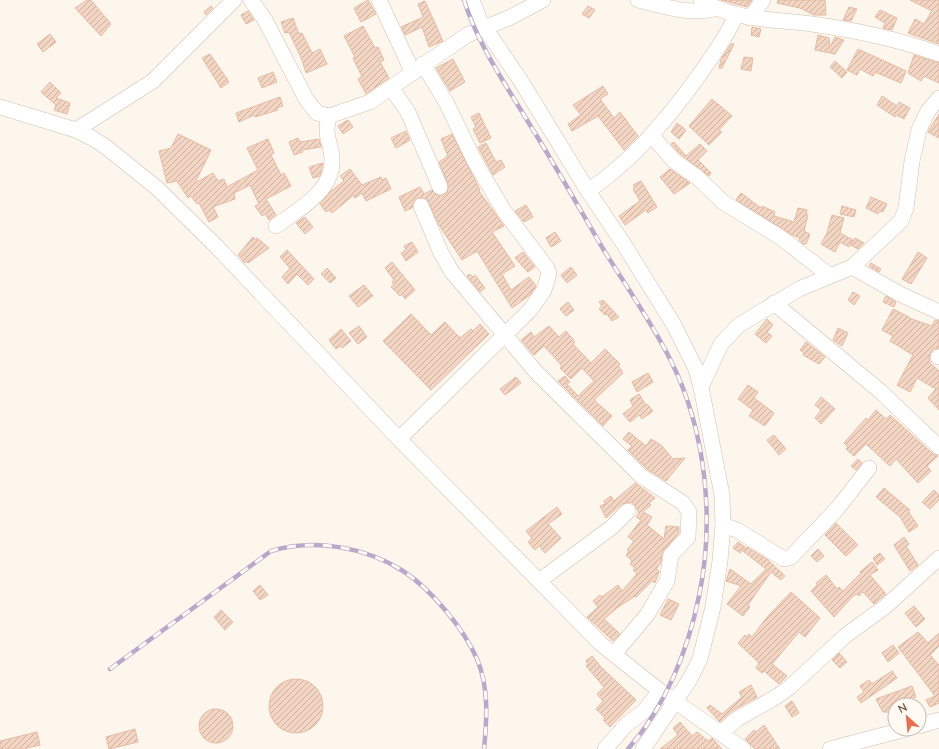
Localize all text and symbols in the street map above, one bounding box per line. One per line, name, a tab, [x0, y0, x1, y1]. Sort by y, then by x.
north arrow	[887, 697, 927, 737]
text: N	[896, 700, 909, 715]

